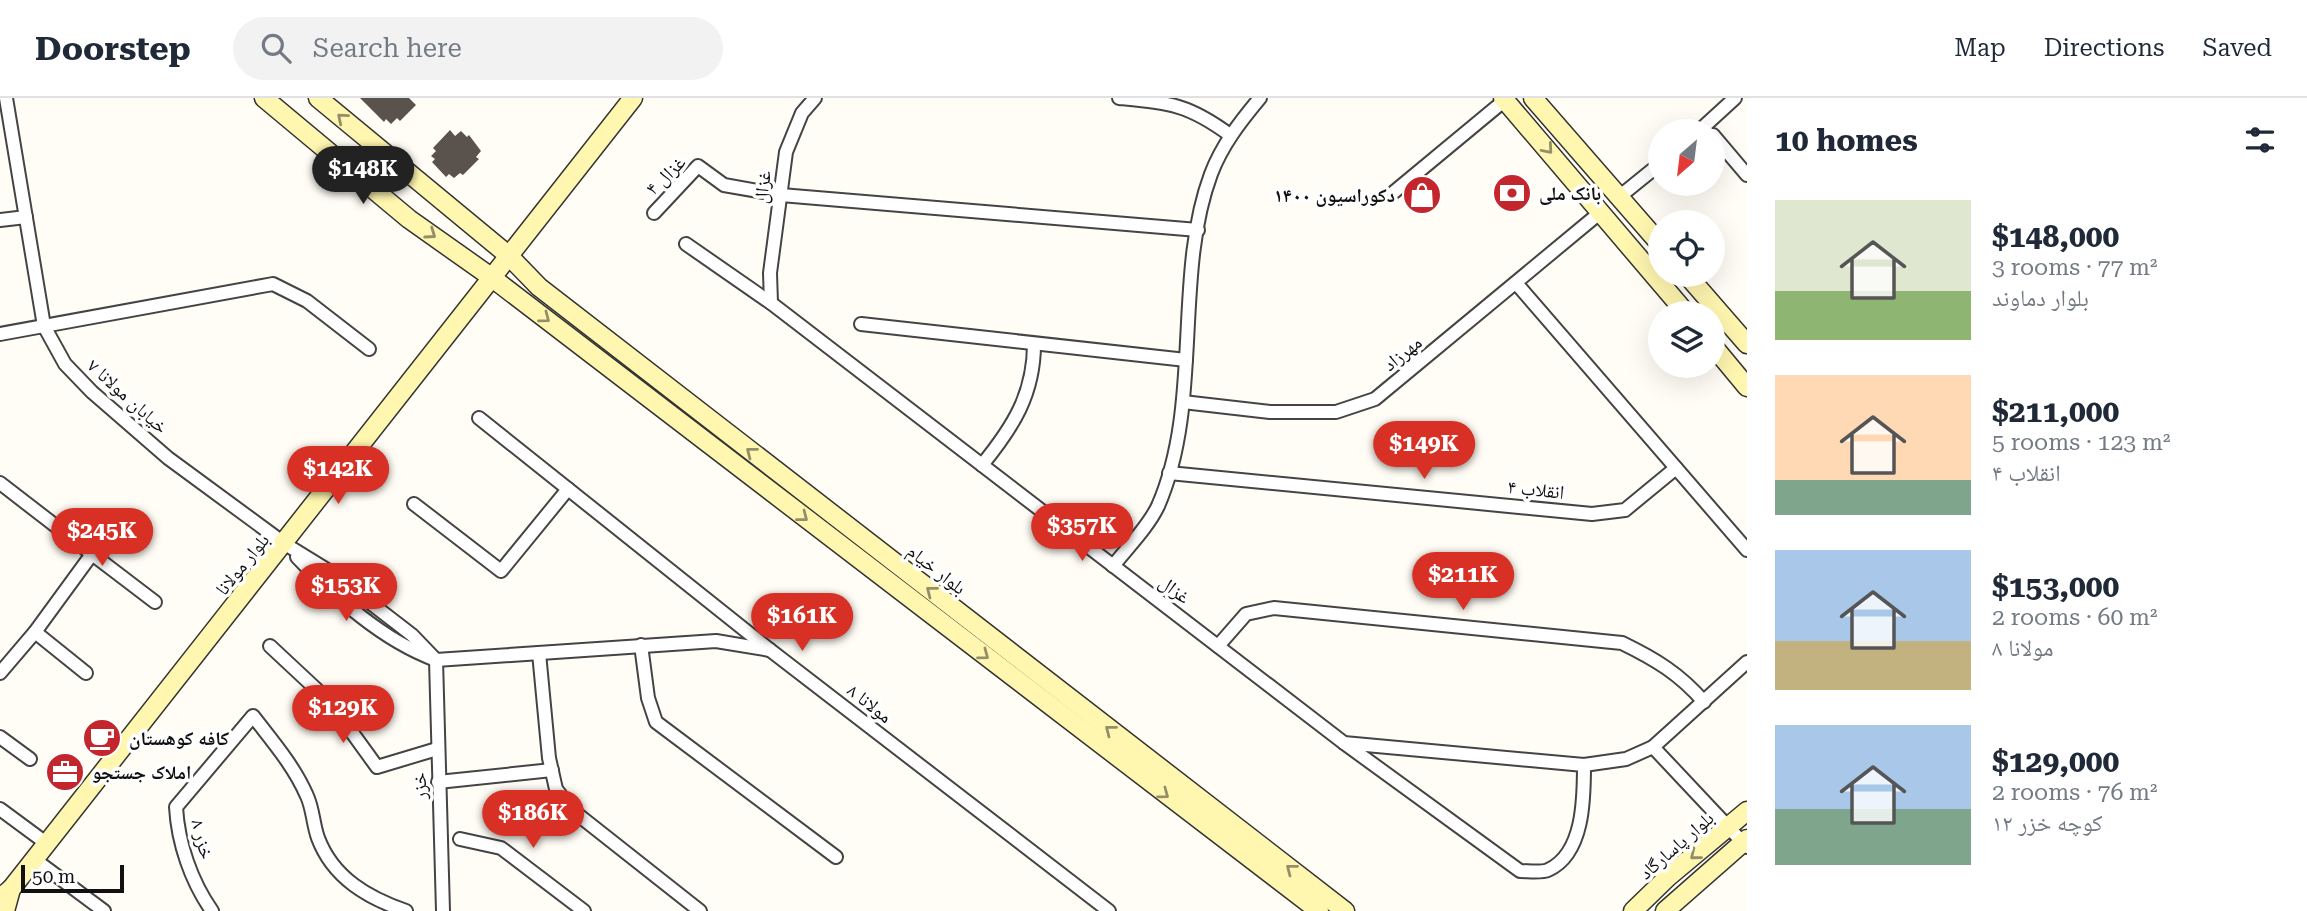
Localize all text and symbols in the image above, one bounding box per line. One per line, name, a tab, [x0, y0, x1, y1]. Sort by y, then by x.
search box	[233, 17, 723, 80]
text: Doorstep	[35, 29, 191, 68]
icon: search	[257, 29, 295, 67]
text: Search here	[313, 33, 462, 63]
text: Map	[1954, 34, 2006, 62]
text: Directions	[2044, 34, 2164, 62]
text: Saved	[2202, 34, 2272, 62]
one-way arrow	[337, 114, 350, 126]
north arrow	[1648, 119, 1726, 196]
map controls	[1648, 119, 1725, 378]
icon: filters	[2241, 121, 2279, 159]
text: 10 homes	[1775, 123, 1918, 158]
one-way arrow	[1540, 141, 1552, 154]
pin: $148K	[314, 146, 412, 206]
street label: غزال ۴	[641, 151, 690, 200]
text: $148K	[328, 155, 398, 182]
street label: غزال	[749, 169, 776, 205]
bank icon: بانک ملی	[1491, 172, 1533, 214]
shop icon: دکوراسیون ۱۴۰۰	[1401, 174, 1443, 216]
place label: بانک ملی	[1539, 182, 1601, 205]
place label: دکوراسیون ۱۴۰۰	[1274, 184, 1395, 207]
button: locate	[1648, 210, 1725, 287]
text: $148,000	[1992, 219, 2119, 254]
one-way arrow	[423, 226, 436, 238]
icon: home	[1831, 228, 1915, 312]
text: 3 rooms · 77 m²	[1992, 254, 2158, 281]
text: بلوار دماوند	[1992, 285, 2089, 312]
button: layers	[1648, 301, 1725, 378]
one-way arrow	[538, 310, 550, 322]
street label: مهرزاد	[1378, 331, 1426, 376]
street label: خیابان مولانا ۷	[83, 354, 173, 439]
text: $211,000	[1992, 394, 2119, 429]
icon: home	[1831, 403, 1915, 487]
pin: $149K	[1375, 422, 1473, 481]
text: 5 rooms · 123 m²	[1992, 429, 2170, 456]
text: $149K	[1389, 430, 1459, 457]
pin: $142K	[289, 446, 387, 506]
one-way arrow	[746, 447, 759, 460]
text: $142K	[303, 455, 373, 482]
text: انقلاب ۴	[1992, 460, 2061, 487]
street label: انقلاب ۴	[1507, 475, 1565, 504]
pin: $357K	[1033, 504, 1131, 563]
pin: $245K	[53, 508, 151, 568]
one-way arrow	[796, 508, 808, 521]
text: $357K	[1047, 512, 1117, 539]
text: $245K	[67, 517, 137, 544]
street label: بلوار مولانا	[211, 529, 274, 600]
street label: بلوار خیام	[901, 539, 971, 601]
pin: $211K	[1414, 552, 1512, 612]
text: $211K	[1428, 561, 1498, 588]
pin: $153K	[297, 564, 395, 623]
text: $153,000	[1992, 569, 2119, 604]
street label: غزال	[1155, 570, 1195, 609]
text: $153K	[311, 572, 381, 599]
icon: home	[1831, 578, 1915, 662]
one-way arrow	[926, 586, 938, 599]
pin: $161K	[753, 594, 851, 653]
text: $161K	[767, 602, 837, 629]
text: 2 rooms · 60 m²	[1992, 604, 2158, 631]
text: مولانا ۸	[1992, 635, 2053, 662]
one-way arrow	[976, 647, 988, 660]
street label: مولانا ۸	[843, 679, 897, 728]
pin: $129K	[294, 686, 392, 745]
text: $129K	[308, 694, 378, 721]
cafe icon: کافه کوهستان	[81, 717, 123, 759]
one-way arrow	[1106, 726, 1118, 739]
place label: کافه کوهستان	[129, 727, 230, 750]
text: $129,000	[1992, 744, 2119, 779]
office icon: املاک جستجو	[44, 751, 86, 793]
icon: home	[1831, 753, 1915, 837]
place label: املاک جستجو	[92, 761, 191, 784]
street label: خزر	[408, 772, 432, 801]
text: 2 rooms · 76 m²	[1992, 779, 2158, 806]
one-way arrow	[1157, 785, 1169, 798]
pin: $186K	[484, 790, 582, 850]
text: $186K	[498, 799, 568, 826]
street label: بلوار پاسارگاد	[1634, 807, 1719, 884]
text: کوچه خزر ۱۲	[1992, 810, 2102, 837]
street label: خزر ۸	[186, 817, 219, 862]
one-way arrow	[1690, 847, 1703, 859]
scale bar	[21, 862, 124, 894]
text: 50 m	[32, 865, 75, 888]
one-way arrow	[1286, 865, 1298, 878]

